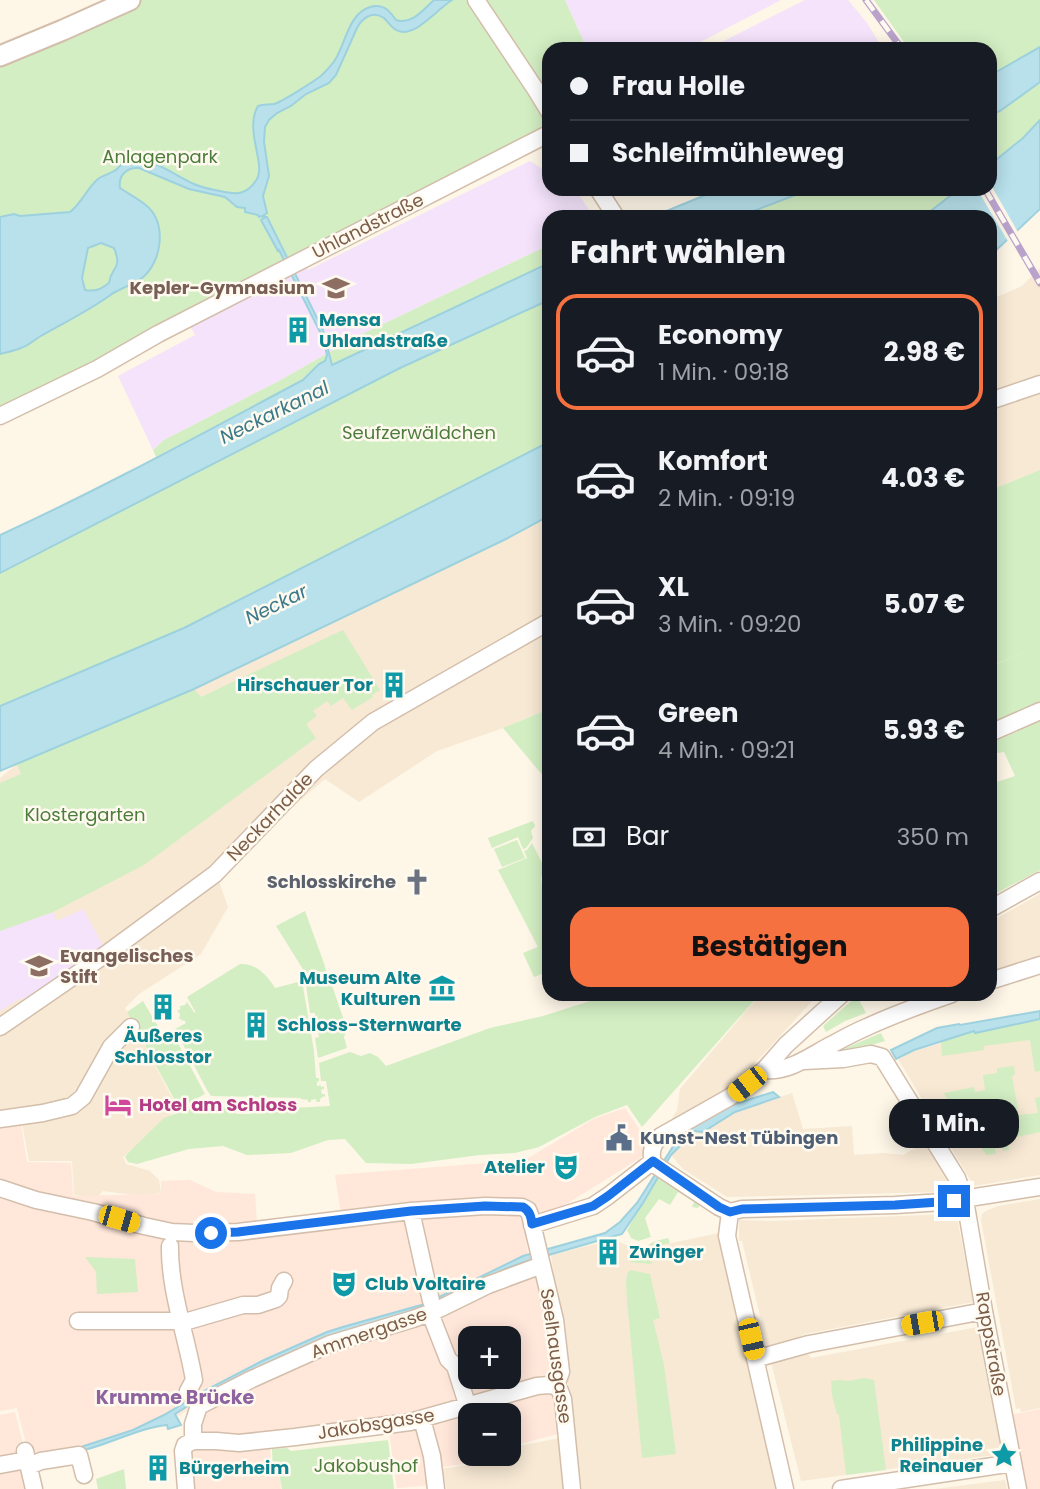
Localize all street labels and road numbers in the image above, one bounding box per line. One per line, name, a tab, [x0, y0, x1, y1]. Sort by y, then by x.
street label: Uhlandstraße	[308, 187, 428, 264]
street label: Neckarhalde	[221, 767, 318, 866]
street label: Seelhausgasse	[535, 1287, 578, 1425]
street label: Rappstraße	[970, 1290, 1013, 1398]
street label: Ammergasse	[307, 1301, 430, 1364]
street label: Jakobsgasse	[316, 1402, 436, 1445]

